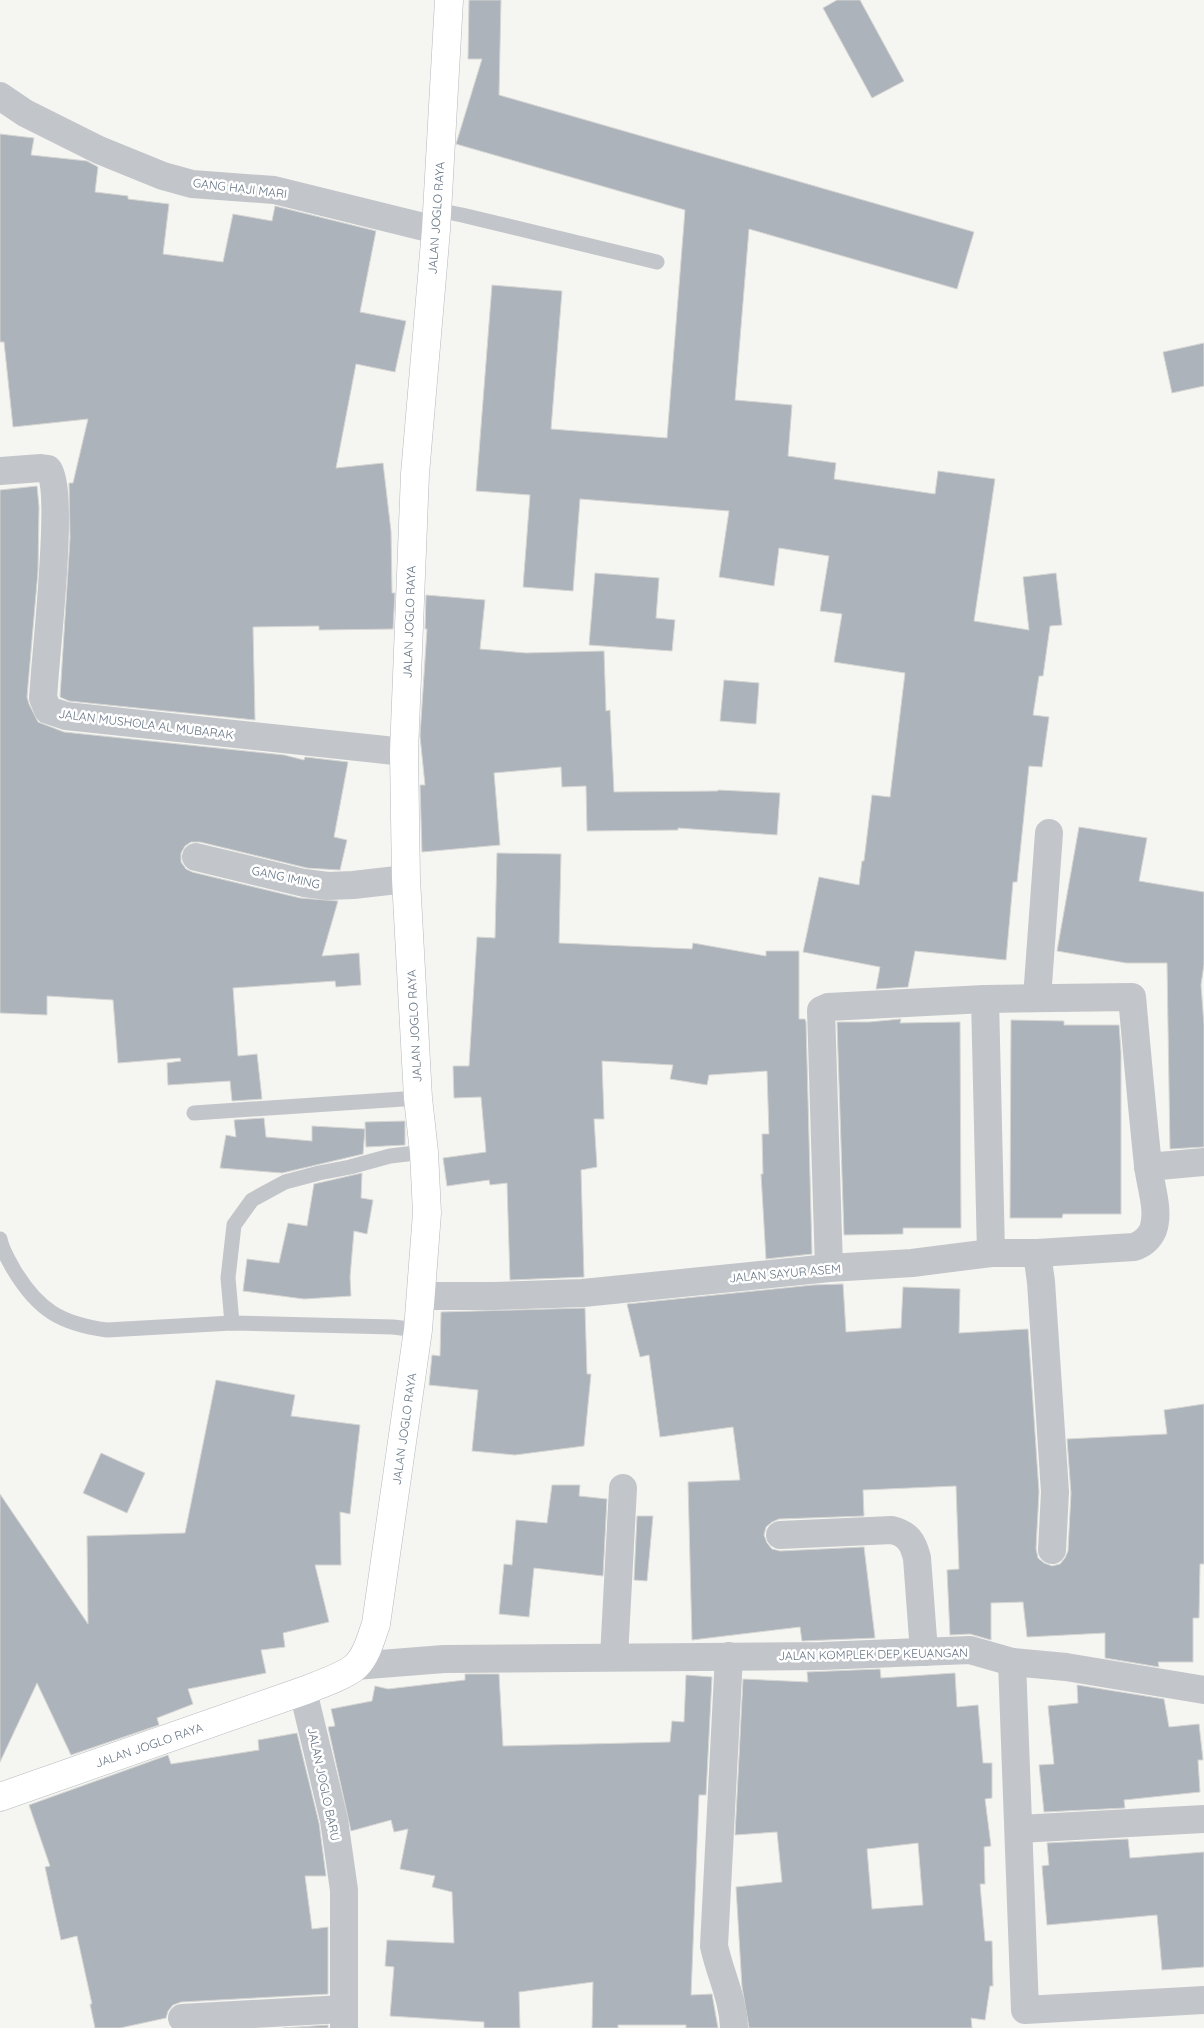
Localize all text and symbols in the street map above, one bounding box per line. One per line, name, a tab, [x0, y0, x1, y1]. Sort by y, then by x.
street label: JALAN JOGLO RAYA	[425, 161, 447, 275]
street label: GANG HAJI MARI	[192, 175, 288, 201]
street label: JALAN JOGLO RAYA	[400, 565, 418, 679]
street label: JALAN MUSHOLA AL MUBARAK	[58, 706, 234, 742]
street label: GANG IMING	[250, 862, 322, 892]
street label: JALAN JOGLO RAYA	[404, 969, 424, 1083]
street label: JALAN SAYUR ASEM	[728, 1261, 842, 1285]
street label: JALAN JOGLO RAYA	[389, 1372, 419, 1486]
street label: JALAN KOMPLEK DEP KEUANGAN	[778, 1645, 968, 1663]
street label: JALAN JOGLO RAYA	[93, 1719, 205, 1770]
street label: JALAN JOGLO BARU	[305, 1726, 343, 1842]

